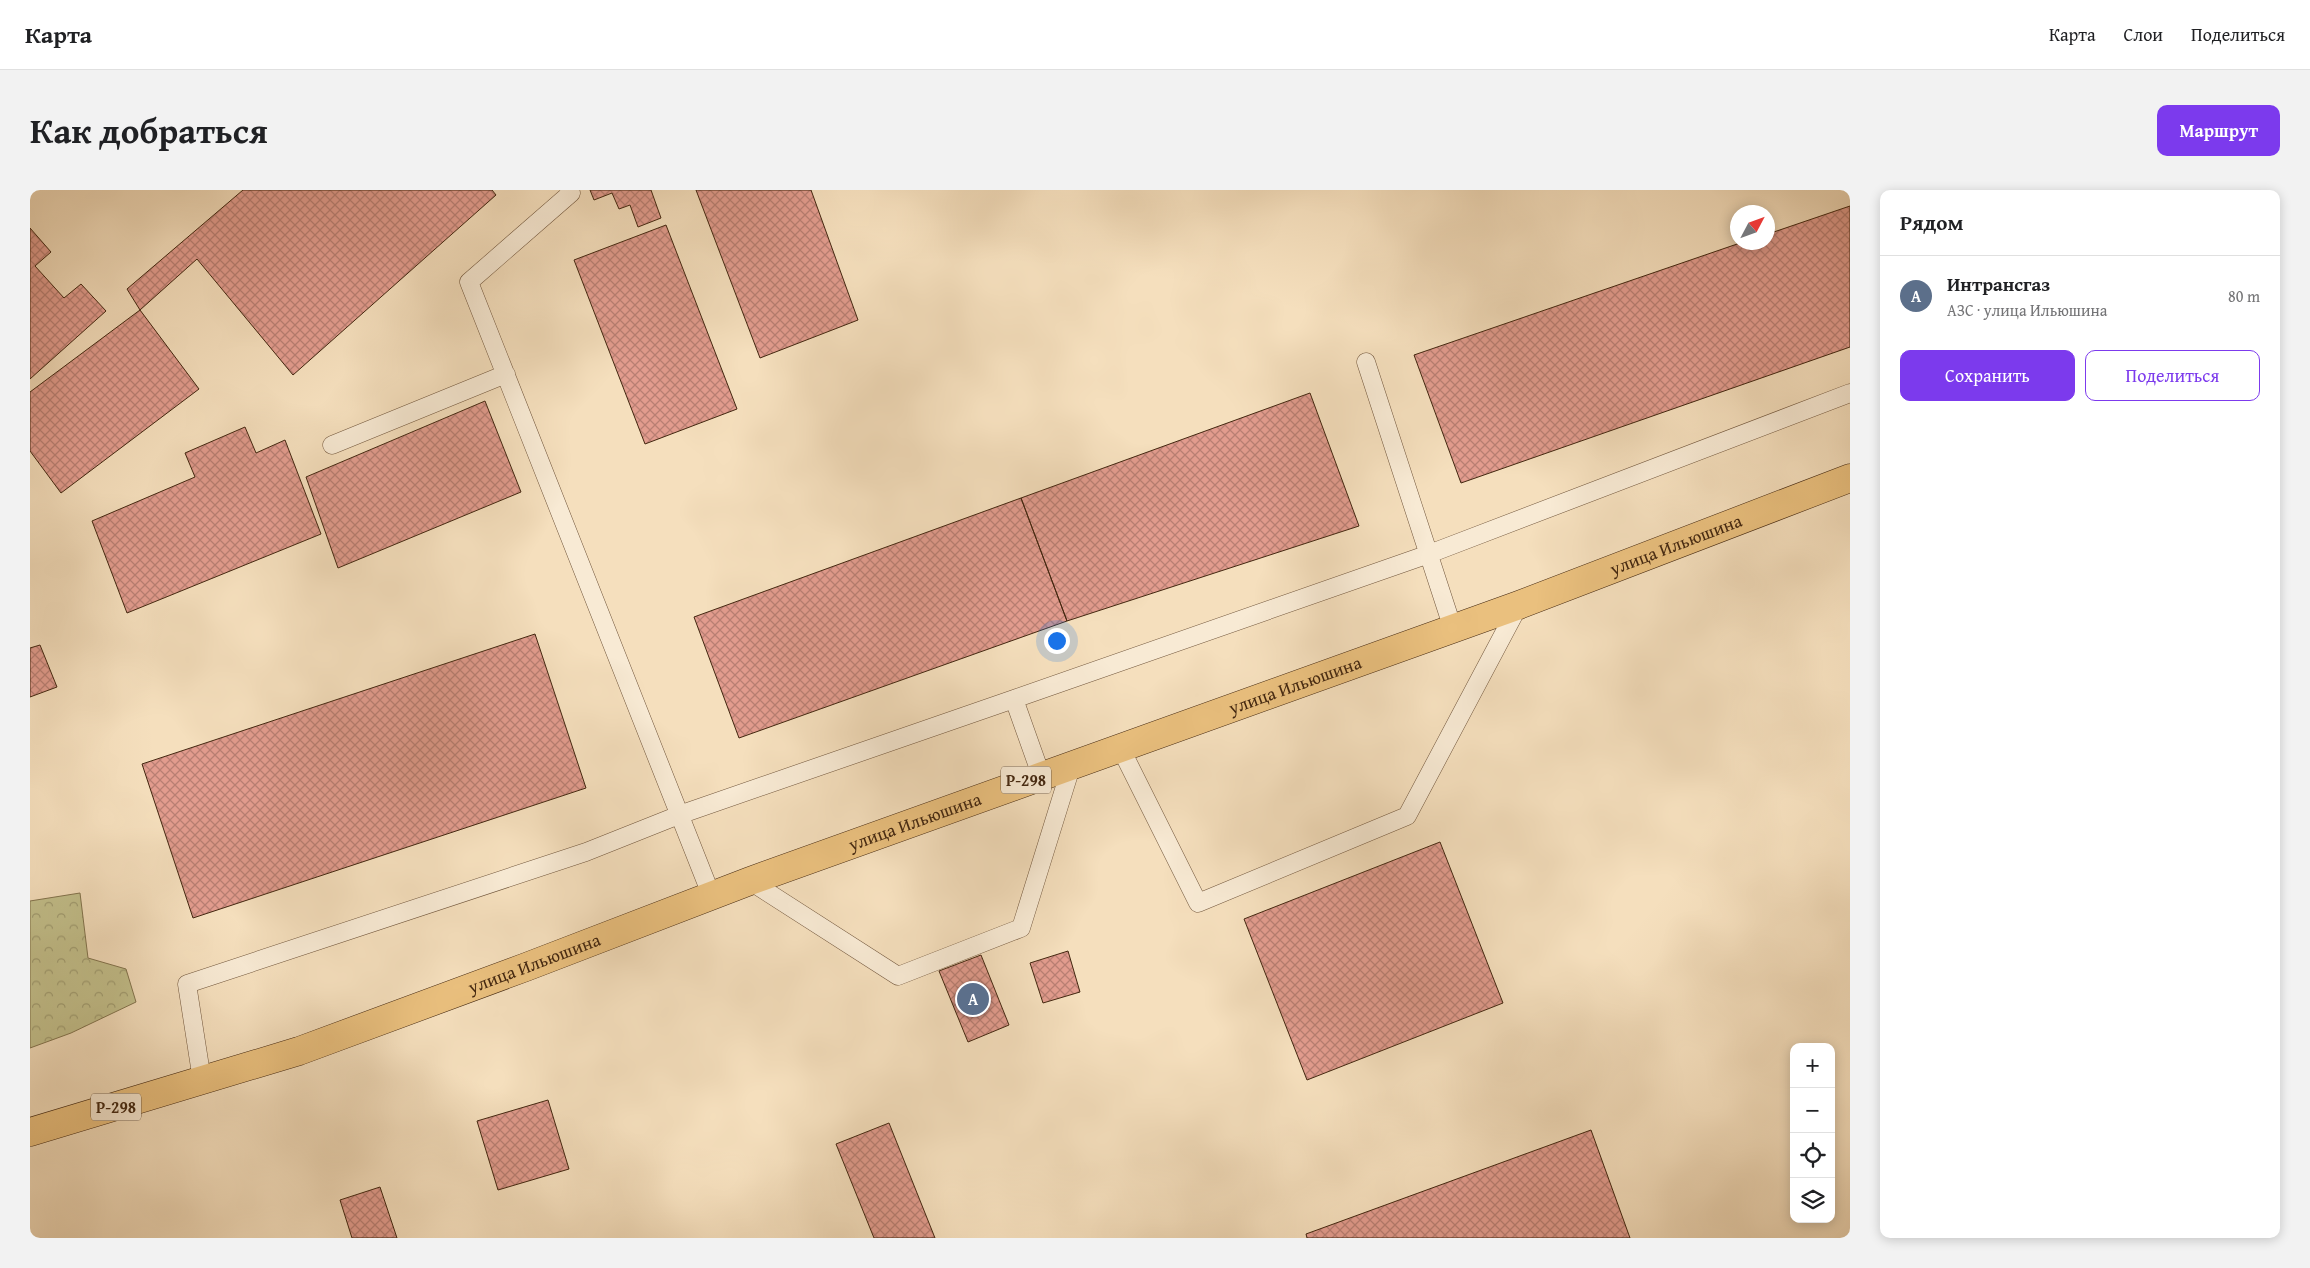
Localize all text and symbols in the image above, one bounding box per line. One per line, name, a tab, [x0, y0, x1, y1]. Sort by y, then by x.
text: Карта	[25, 17, 92, 52]
text: Карта	[2049, 21, 2096, 48]
text: Слои	[2124, 21, 2163, 48]
text: Поделиться	[2191, 21, 2285, 48]
text: Как добраться	[30, 105, 268, 156]
button: Маршрут	[2157, 105, 2280, 156]
north arrow	[1730, 205, 1775, 250]
text: Рядом	[1900, 207, 1963, 238]
text: Интрансгаз	[1947, 270, 2050, 298]
text: A	[1911, 284, 1921, 308]
text: 80 m	[2228, 284, 2260, 308]
text: АЗС · улица Ильюшина	[1947, 298, 2107, 322]
button: Сохранить	[1900, 350, 2075, 401]
button: Поделиться	[2085, 350, 2260, 401]
street label: улица Ильюшина	[1605, 507, 1746, 582]
your location	[1044, 628, 1070, 654]
street label: улица Ильюшина	[1224, 648, 1366, 722]
road number: Р-298	[1001, 766, 1051, 794]
street label: улица Ильюшина	[843, 785, 985, 858]
street label: улица Ильюшина	[463, 926, 605, 1001]
pin: A	[957, 980, 989, 1018]
map controls	[1790, 1043, 1835, 1223]
button: +	[1790, 1043, 1835, 1088]
button: −	[1790, 1088, 1835, 1133]
road number: Р-298	[91, 1094, 141, 1120]
button: locate	[1790, 1133, 1835, 1178]
button: layers	[1790, 1178, 1835, 1223]

